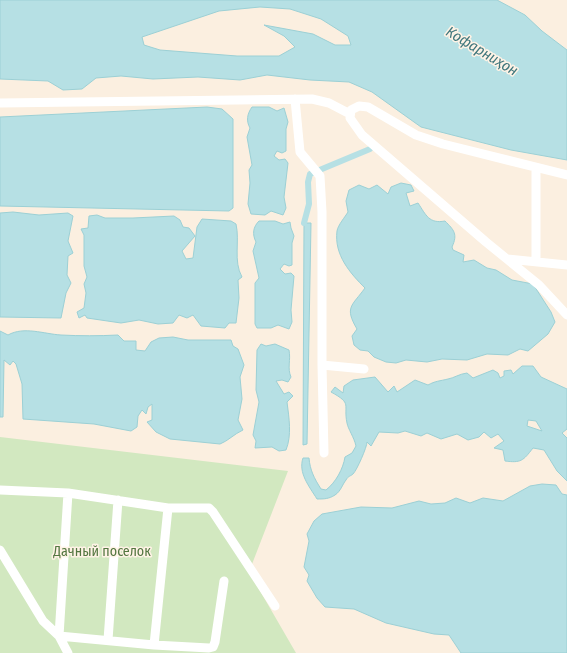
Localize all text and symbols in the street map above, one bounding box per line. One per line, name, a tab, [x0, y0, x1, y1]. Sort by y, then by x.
water label: Кофарниҳон	[443, 22, 521, 80]
park label: Дачный поселок	[52, 543, 151, 560]

